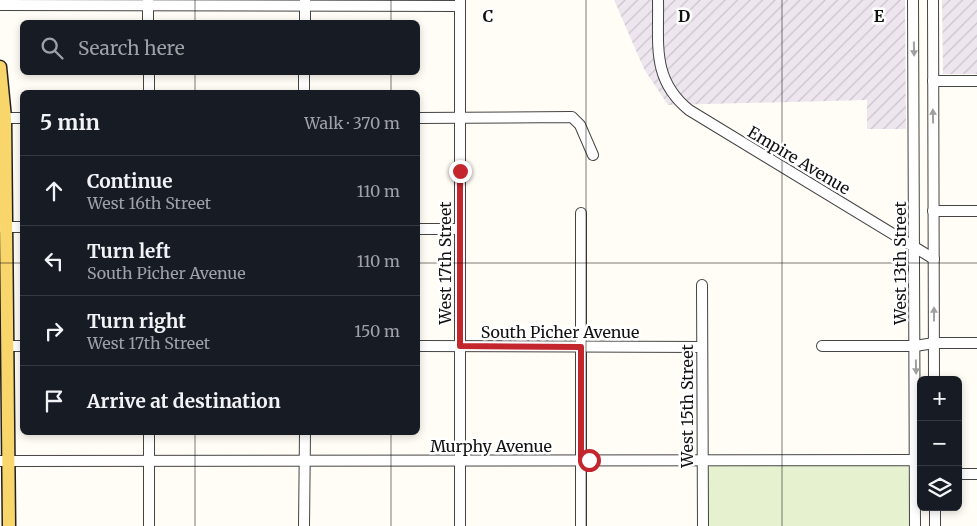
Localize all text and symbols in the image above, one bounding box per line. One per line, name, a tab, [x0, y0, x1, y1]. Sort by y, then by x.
text: C	[483, 6, 493, 26]
text: D	[678, 6, 690, 26]
text: E	[874, 6, 885, 26]
search box	[20, 20, 420, 75]
icon: search	[38, 34, 66, 62]
text: Search here	[78, 36, 185, 60]
one-way arrow	[910, 41, 918, 57]
one-way arrow	[929, 108, 937, 124]
text: 5 min	[40, 109, 100, 136]
text: Walk · 370 m	[304, 113, 400, 133]
street label: Empire Avenue	[744, 122, 854, 198]
route end	[449, 160, 472, 183]
text: Continue	[87, 169, 173, 193]
icon: ahead	[40, 177, 68, 205]
text: 110 m	[357, 181, 400, 201]
text: West 16th Street	[87, 193, 211, 213]
street label: West 13th Street	[890, 200, 910, 326]
street label: West 17th Street	[435, 201, 455, 326]
text: Turn left	[87, 239, 171, 263]
icon: left	[40, 247, 68, 275]
text: 110 m	[357, 251, 400, 271]
text: South Picher Avenue	[87, 263, 246, 283]
one-way arrow	[930, 305, 938, 321]
text: Turn right	[87, 309, 186, 333]
icon: right	[40, 317, 68, 345]
text: 150 m	[354, 321, 400, 341]
street label: South Picher Avenue	[481, 322, 639, 342]
text: West 17th Street	[87, 333, 210, 353]
street label: West 15th Street	[677, 344, 697, 469]
one-way arrow	[912, 359, 920, 375]
map controls	[917, 376, 962, 511]
button: +	[917, 376, 962, 421]
icon: arrive	[40, 387, 68, 415]
text: Arrive at destination	[87, 389, 281, 413]
button: −	[917, 421, 962, 466]
street label: Murphy Avenue	[430, 436, 552, 456]
route start	[578, 449, 601, 472]
button: layers	[917, 466, 962, 511]

